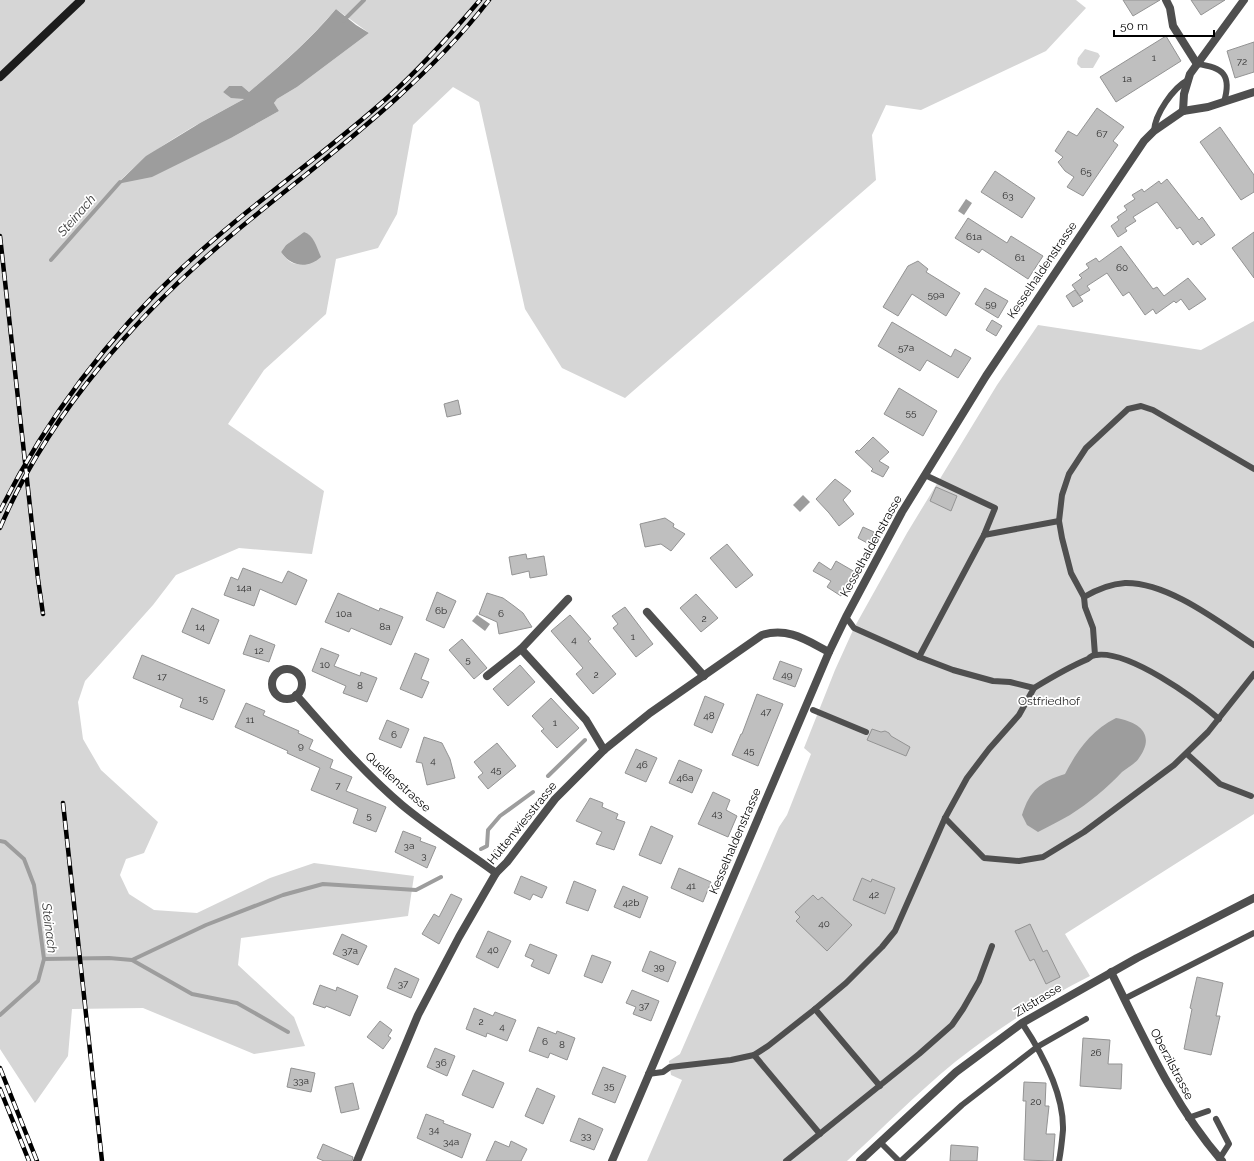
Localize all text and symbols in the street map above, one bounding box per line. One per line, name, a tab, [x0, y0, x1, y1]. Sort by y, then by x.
scale bar	[1114, 12, 1214, 38]
text: 50 m	[1120, 19, 1148, 33]
house number: 1	[1152, 52, 1157, 63]
house number: 72	[1237, 56, 1247, 67]
house number: 1a	[1122, 73, 1132, 84]
house number: 67	[1096, 128, 1108, 139]
house number: 65	[1080, 166, 1092, 177]
house number: 63	[1002, 190, 1014, 201]
water label: Steinach	[54, 191, 99, 240]
street label: Kesselhaldenstrasse	[1004, 219, 1080, 321]
house number: 61a	[966, 231, 982, 242]
house number: 61	[1015, 252, 1026, 263]
house number: 60	[1116, 262, 1128, 273]
house number: 59a	[928, 289, 944, 300]
house number: 59	[985, 298, 997, 309]
house number: 57a	[898, 342, 914, 353]
house number: 55	[906, 407, 917, 418]
street label: Kesselhaldenstrasse	[837, 493, 905, 599]
house number: 14a	[236, 582, 252, 593]
house number: 6b	[435, 605, 447, 616]
house number: 10a	[336, 608, 352, 619]
house number: 6	[498, 608, 504, 619]
house number: 2	[701, 613, 707, 624]
house number: 14	[195, 621, 205, 632]
house number: 8a	[379, 621, 391, 632]
house number: 1	[631, 631, 636, 642]
house number: 4	[571, 634, 577, 645]
house number: 12	[254, 645, 264, 656]
house number: 5	[465, 654, 471, 665]
house number: 10	[320, 659, 330, 670]
house number: 2	[593, 669, 599, 680]
house number: 49	[781, 669, 793, 680]
house number: 17	[157, 671, 167, 682]
house number: 8	[357, 680, 363, 691]
house number: 15	[198, 693, 208, 704]
park label: Ostfriedhof	[1018, 694, 1081, 708]
house number: 47	[761, 706, 772, 717]
house number: 48	[703, 710, 715, 721]
house number: 11	[246, 714, 255, 725]
house number: 1	[553, 717, 558, 728]
house number: 6	[391, 729, 397, 740]
house number: 9	[298, 740, 304, 751]
house number: 45	[744, 745, 755, 756]
street label: Quellenstrasse	[363, 749, 433, 815]
house number: 4	[430, 755, 436, 766]
house number: 46	[636, 759, 648, 770]
house number: 45	[491, 764, 502, 775]
house number: 46a	[677, 772, 693, 783]
street label: Hüttenwiesstrasse	[484, 779, 560, 867]
house number: 7	[335, 780, 341, 791]
street label: Kesselhaldenstrasse	[706, 786, 764, 896]
house number: 43	[712, 808, 722, 819]
house number: 5	[366, 810, 372, 821]
house number: 3a	[404, 840, 414, 851]
house number: 3	[421, 850, 427, 861]
house number: 41	[686, 880, 697, 891]
house number: 42	[869, 889, 879, 900]
house number: 42b	[623, 897, 639, 908]
water label: Steinach	[39, 901, 60, 954]
house number: 40	[818, 918, 830, 929]
house number: 40	[487, 944, 499, 955]
house number: 37a	[342, 945, 358, 956]
house number: 39	[653, 961, 665, 972]
house number: 37	[398, 978, 409, 989]
street label: Zilstrasse	[1012, 980, 1064, 1020]
house number: 37	[639, 1000, 650, 1011]
house number: 2	[478, 1016, 484, 1027]
house number: 4	[499, 1021, 505, 1032]
street label: Oberzilstrasse	[1147, 1026, 1197, 1102]
house number: 6	[542, 1036, 548, 1047]
house number: 8	[559, 1039, 565, 1050]
house number: 26	[1090, 1047, 1102, 1058]
house number: 36	[435, 1057, 447, 1068]
house number: 33a	[293, 1075, 309, 1086]
house number: 35	[604, 1080, 615, 1091]
house number: 20	[1030, 1096, 1042, 1107]
house number: 34	[429, 1124, 440, 1135]
house number: 33	[581, 1130, 591, 1141]
house number: 34a	[443, 1136, 459, 1147]

